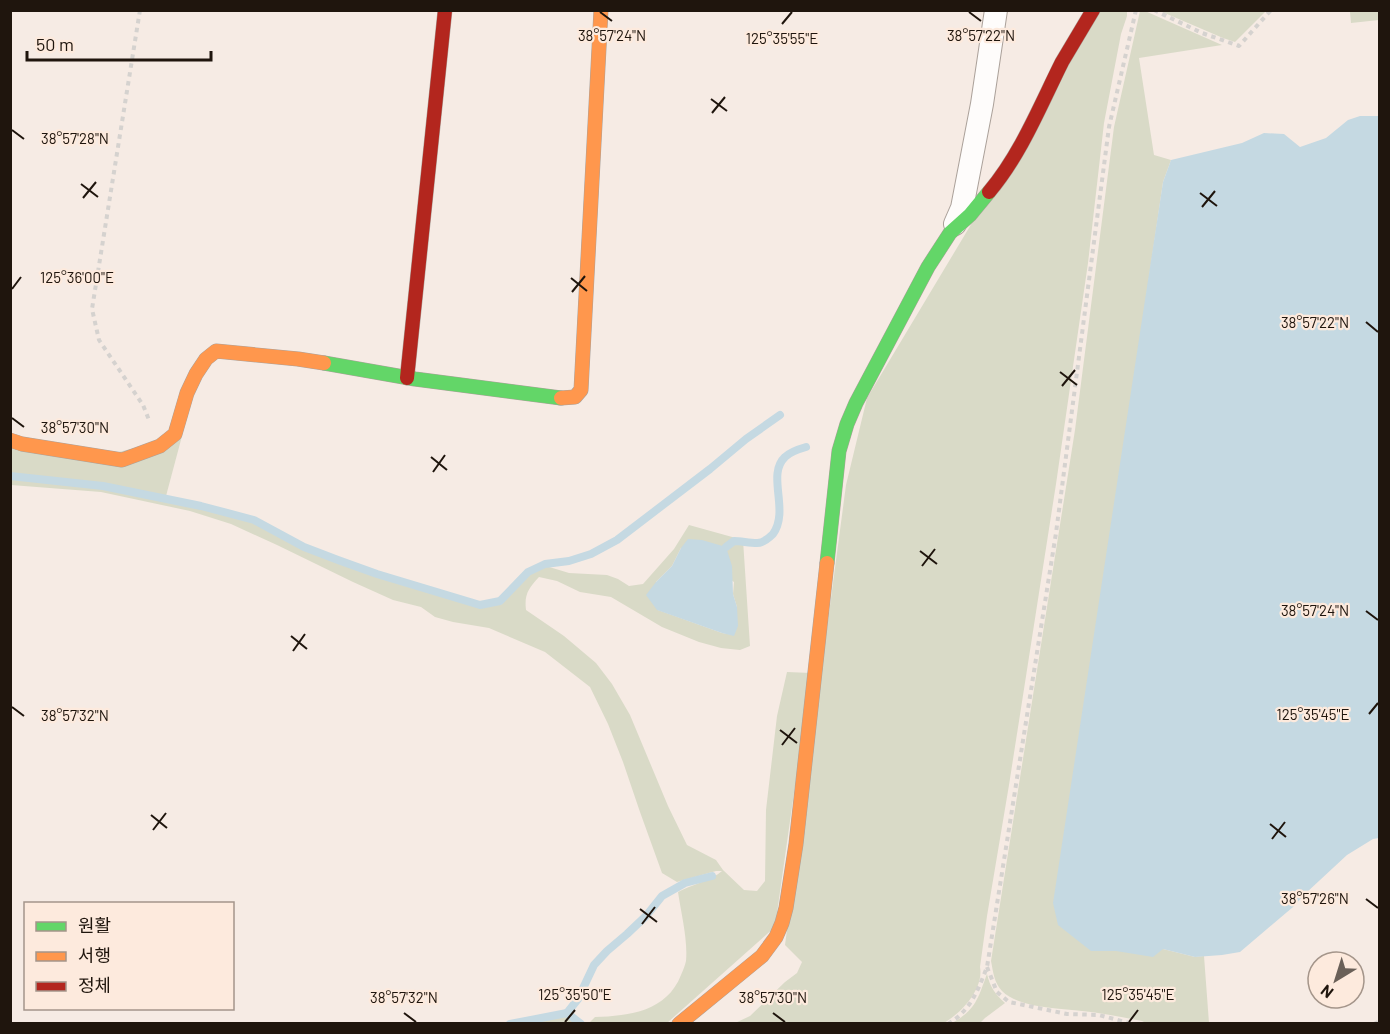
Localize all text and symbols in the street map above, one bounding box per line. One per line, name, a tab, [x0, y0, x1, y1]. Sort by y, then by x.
scale bar	[27, 24, 212, 62]
text: 38°57'24"N	[578, 26, 646, 44]
text: 38°57'22"N	[947, 26, 1015, 44]
text: 125°35'55"E	[746, 29, 818, 47]
text: 50 m	[36, 33, 74, 55]
text: 38°57'28"N	[41, 129, 109, 147]
text: 125°36'00"E	[40, 268, 114, 286]
text: 38°57'22"N	[1281, 313, 1349, 331]
text: 38°57'30"N	[41, 418, 109, 436]
text: 38°57'24"N	[1281, 601, 1349, 619]
text: 125°35'45"E	[1277, 705, 1350, 723]
text: 38°57'32"N	[41, 706, 109, 724]
text: 38°57'26"N	[1281, 889, 1349, 907]
legend	[24, 902, 234, 1010]
text: 원활	[78, 914, 111, 936]
text: 서행	[78, 944, 111, 966]
north arrow	[1306, 950, 1366, 1010]
text: 정체	[78, 974, 111, 996]
text: N	[1316, 981, 1336, 1003]
text: 125°35'50"E	[538, 985, 612, 1003]
text: 125°35'45"E	[1102, 985, 1175, 1003]
text: 38°57'32"N	[370, 988, 438, 1006]
text: 38°57'30"N	[739, 988, 807, 1006]

